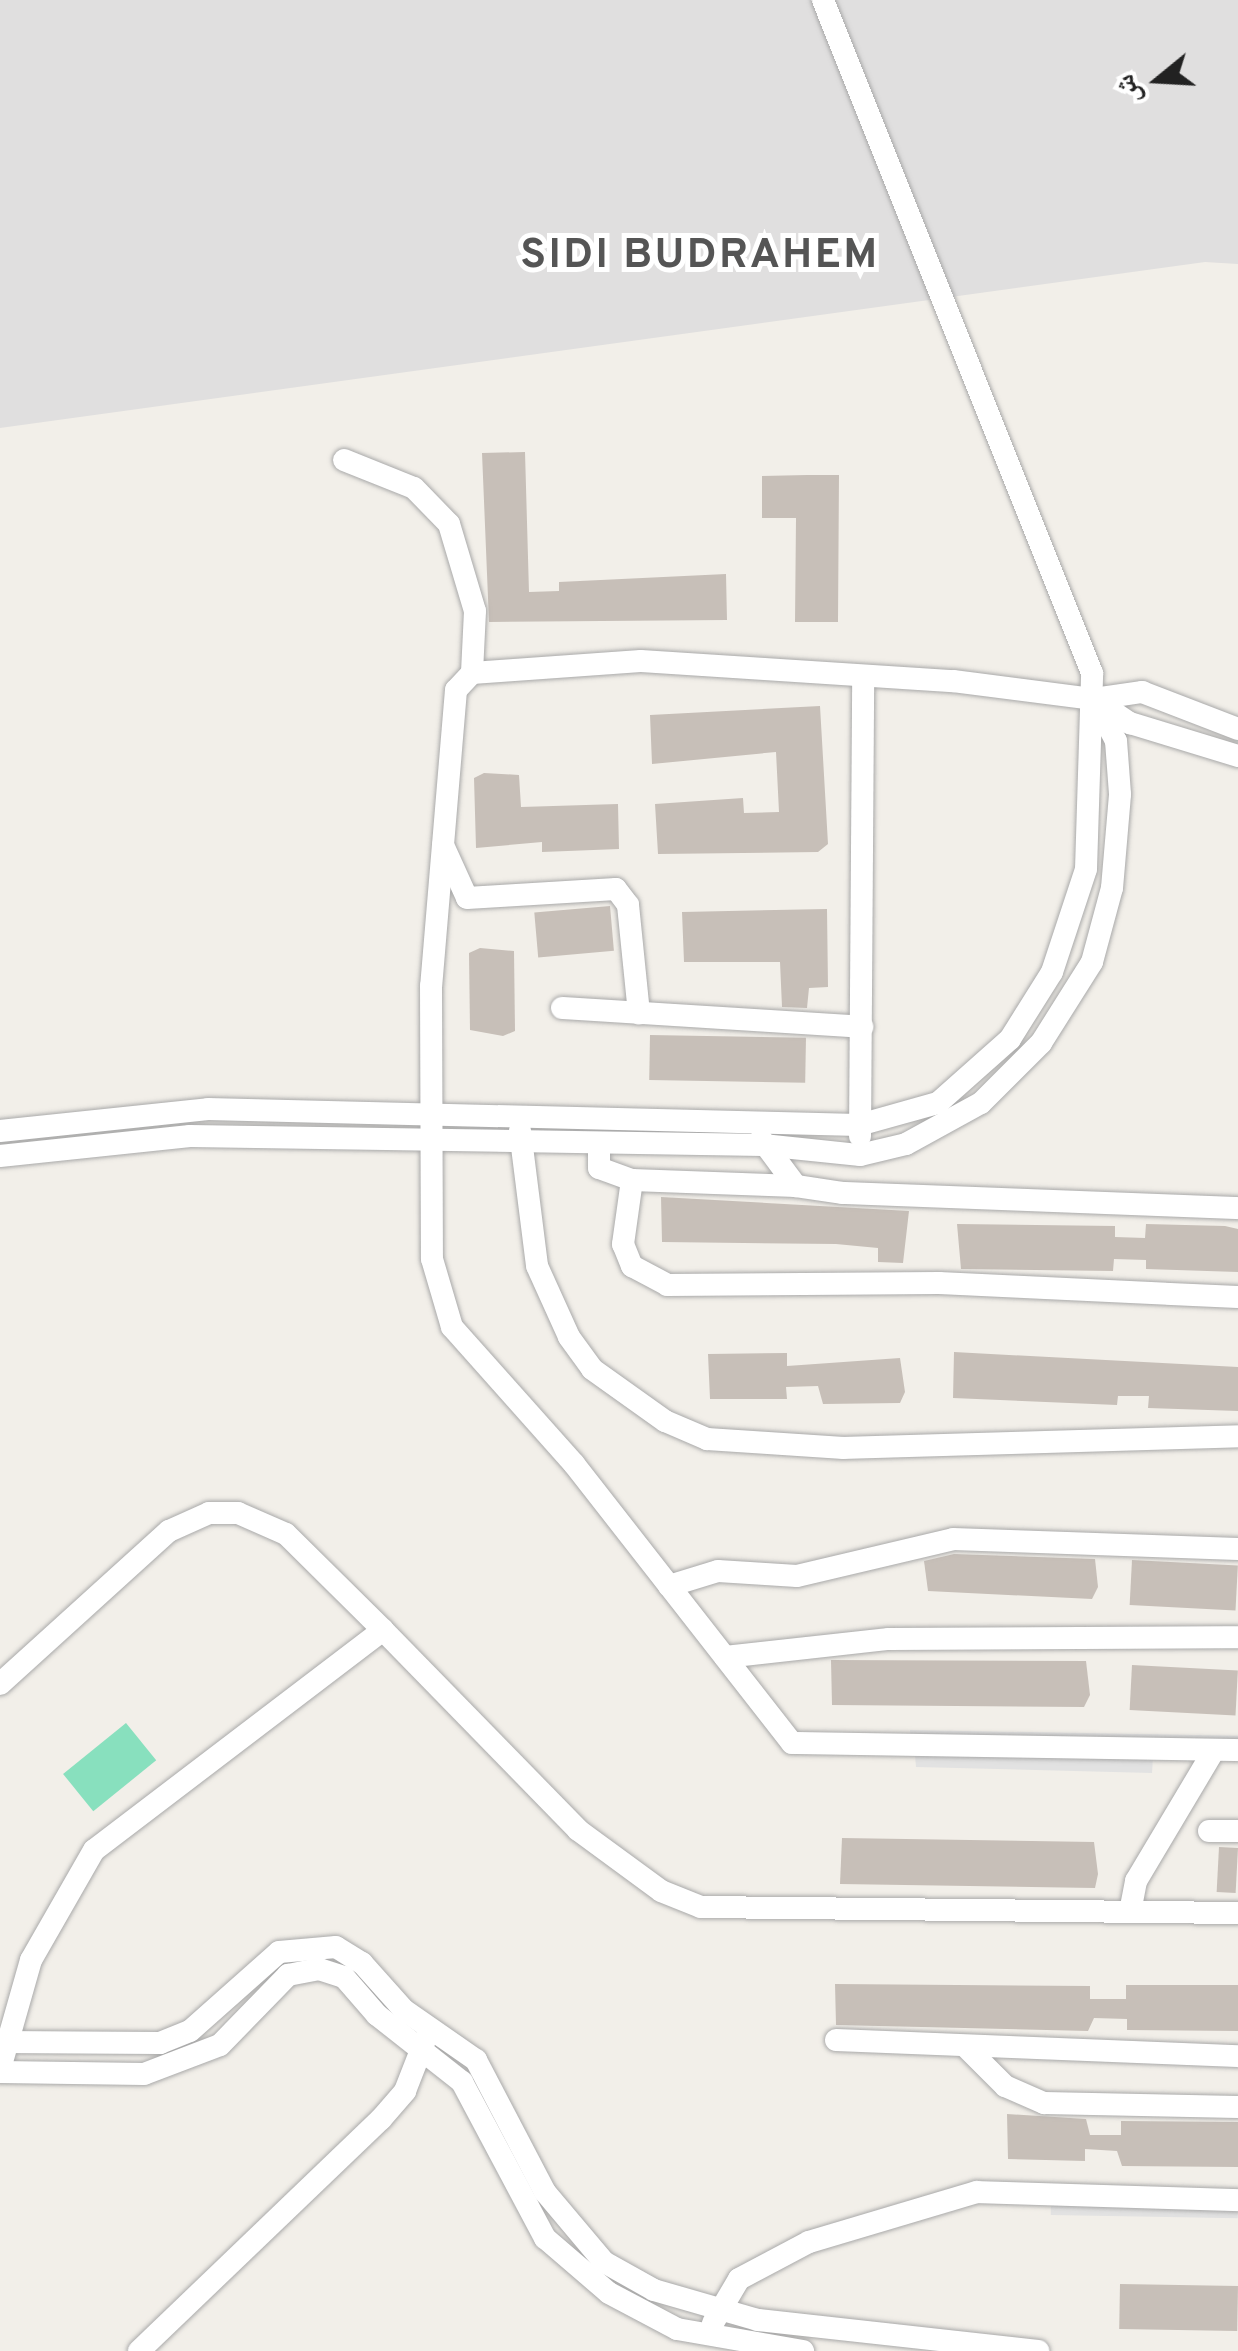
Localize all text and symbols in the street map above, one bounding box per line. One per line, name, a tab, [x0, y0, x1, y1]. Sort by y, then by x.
north arrow	[1108, 30, 1208, 130]
text: ش	[1108, 70, 1151, 109]
district label: SIDI BUDRAHEM	[520, 232, 880, 282]

